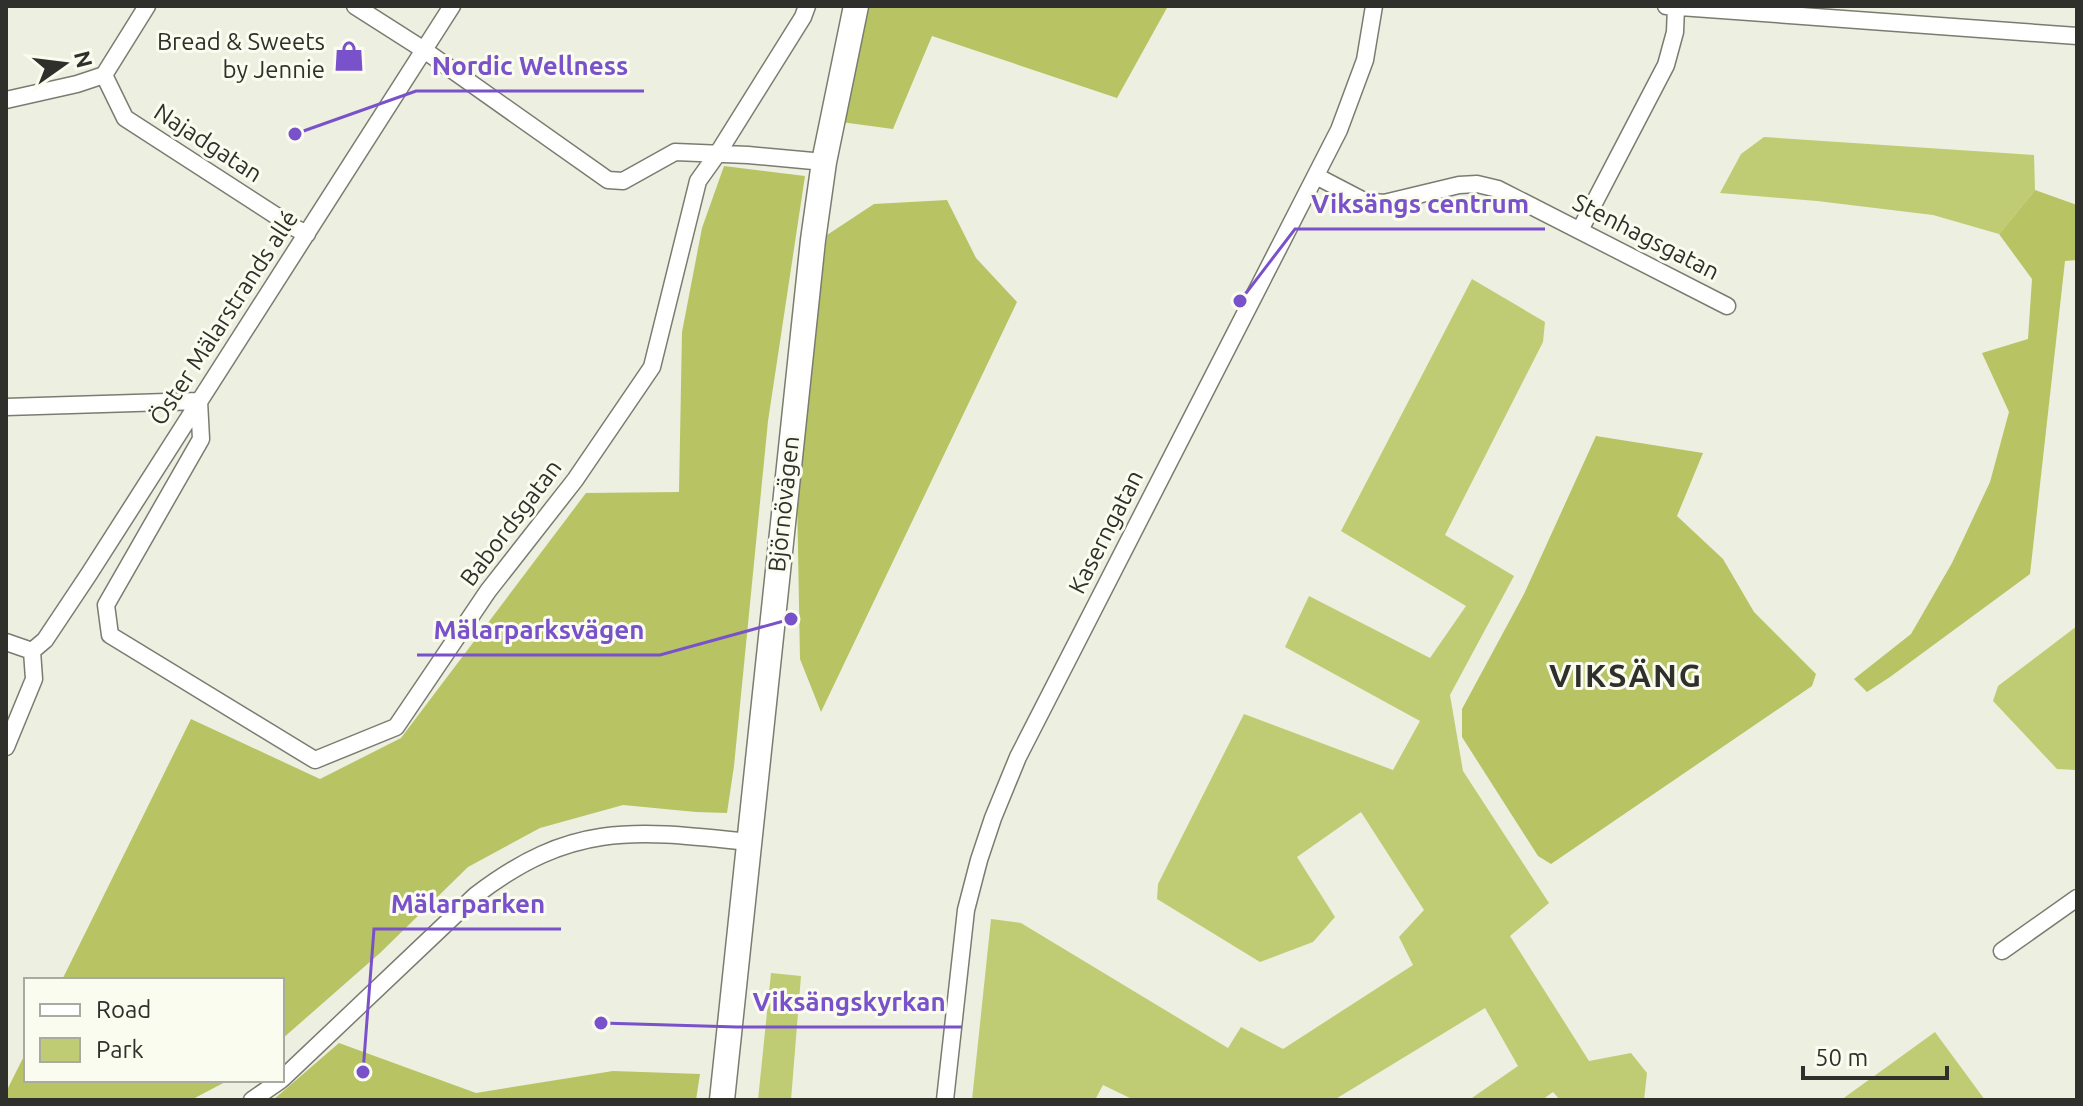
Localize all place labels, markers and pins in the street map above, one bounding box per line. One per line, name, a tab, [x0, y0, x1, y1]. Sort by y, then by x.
place label: Bread & Sweets by Jennie	[157, 28, 325, 83]
shop icon: Bread & Sweets by Jennie	[332, 39, 366, 73]
callout: Nordic Wellness	[416, 41, 644, 91]
callout: Viksängs centrum	[1295, 179, 1545, 229]
callout: Mälarparksvägen	[417, 605, 660, 655]
callout: Mälarparken	[374, 879, 561, 929]
callout: Viksängskyrkan	[737, 977, 962, 1027]

